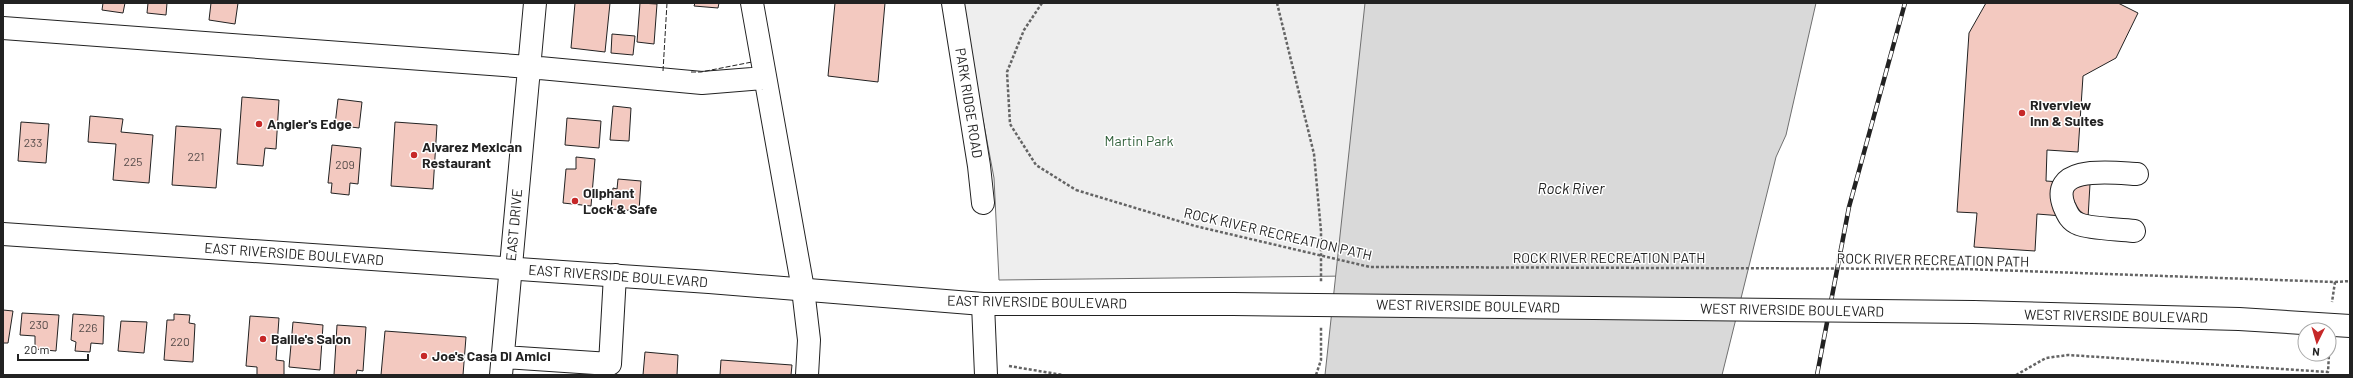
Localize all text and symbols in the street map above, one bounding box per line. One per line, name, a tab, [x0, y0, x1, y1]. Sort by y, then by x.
street label: PARK RIDGE ROAD	[952, 47, 987, 159]
place label: Riverview Inn & Suites	[2030, 96, 2104, 129]
marker: Riverview Inn & Suites	[2017, 108, 2027, 118]
place label: Angler's Edge	[267, 115, 352, 132]
marker: Angler's Edge	[254, 119, 264, 129]
park label: Martin Park	[1105, 132, 1173, 149]
house number: 233	[24, 135, 42, 149]
place label: Alvarez Mexican Restaurant	[422, 138, 522, 171]
house number: 221	[188, 149, 204, 163]
marker: Alvarez Mexican Restaurant	[409, 150, 419, 160]
house number: 225	[123, 154, 143, 168]
house number: 209	[335, 157, 355, 171]
water label: Rock River	[1538, 179, 1605, 197]
place label: Oliphant Lock & Safe	[583, 184, 658, 217]
street label: EAST DRIVE	[502, 188, 525, 262]
marker: Oliphant Lock & Safe	[570, 196, 580, 206]
street label: ROCK RIVER RECREATION PATH	[1182, 204, 1374, 263]
street label: EAST RIVERSIDE BOULEVARD	[204, 239, 384, 268]
street label: ROCK RIVER RECREATION PATH	[1513, 249, 1705, 266]
street label: ROCK RIVER RECREATION PATH	[1837, 249, 2029, 270]
street label: EAST RIVERSIDE BOULEVARD	[528, 261, 708, 290]
street label: EAST RIVERSIDE BOULEVARD	[947, 291, 1127, 312]
street label: WEST RIVERSIDE BOULEVARD	[1376, 295, 1560, 316]
street label: WEST RIVERSIDE BOULEVARD	[1700, 299, 1884, 320]
street label: WEST RIVERSIDE BOULEVARD	[2024, 305, 2208, 326]
house number: 230	[29, 317, 49, 331]
house number: 226	[78, 320, 98, 334]
north arrow	[2297, 322, 2337, 362]
place label: Bailie's Salon	[271, 330, 351, 347]
house number: 220	[170, 334, 190, 348]
marker: Bailie's Salon	[258, 334, 268, 344]
scale bar	[18, 336, 88, 362]
text: 20 m	[24, 342, 50, 356]
text: N	[2312, 346, 2320, 359]
place label: Joe's Casa Di Amici	[432, 347, 551, 364]
marker: Joe's Casa Di Amici	[419, 351, 429, 361]

